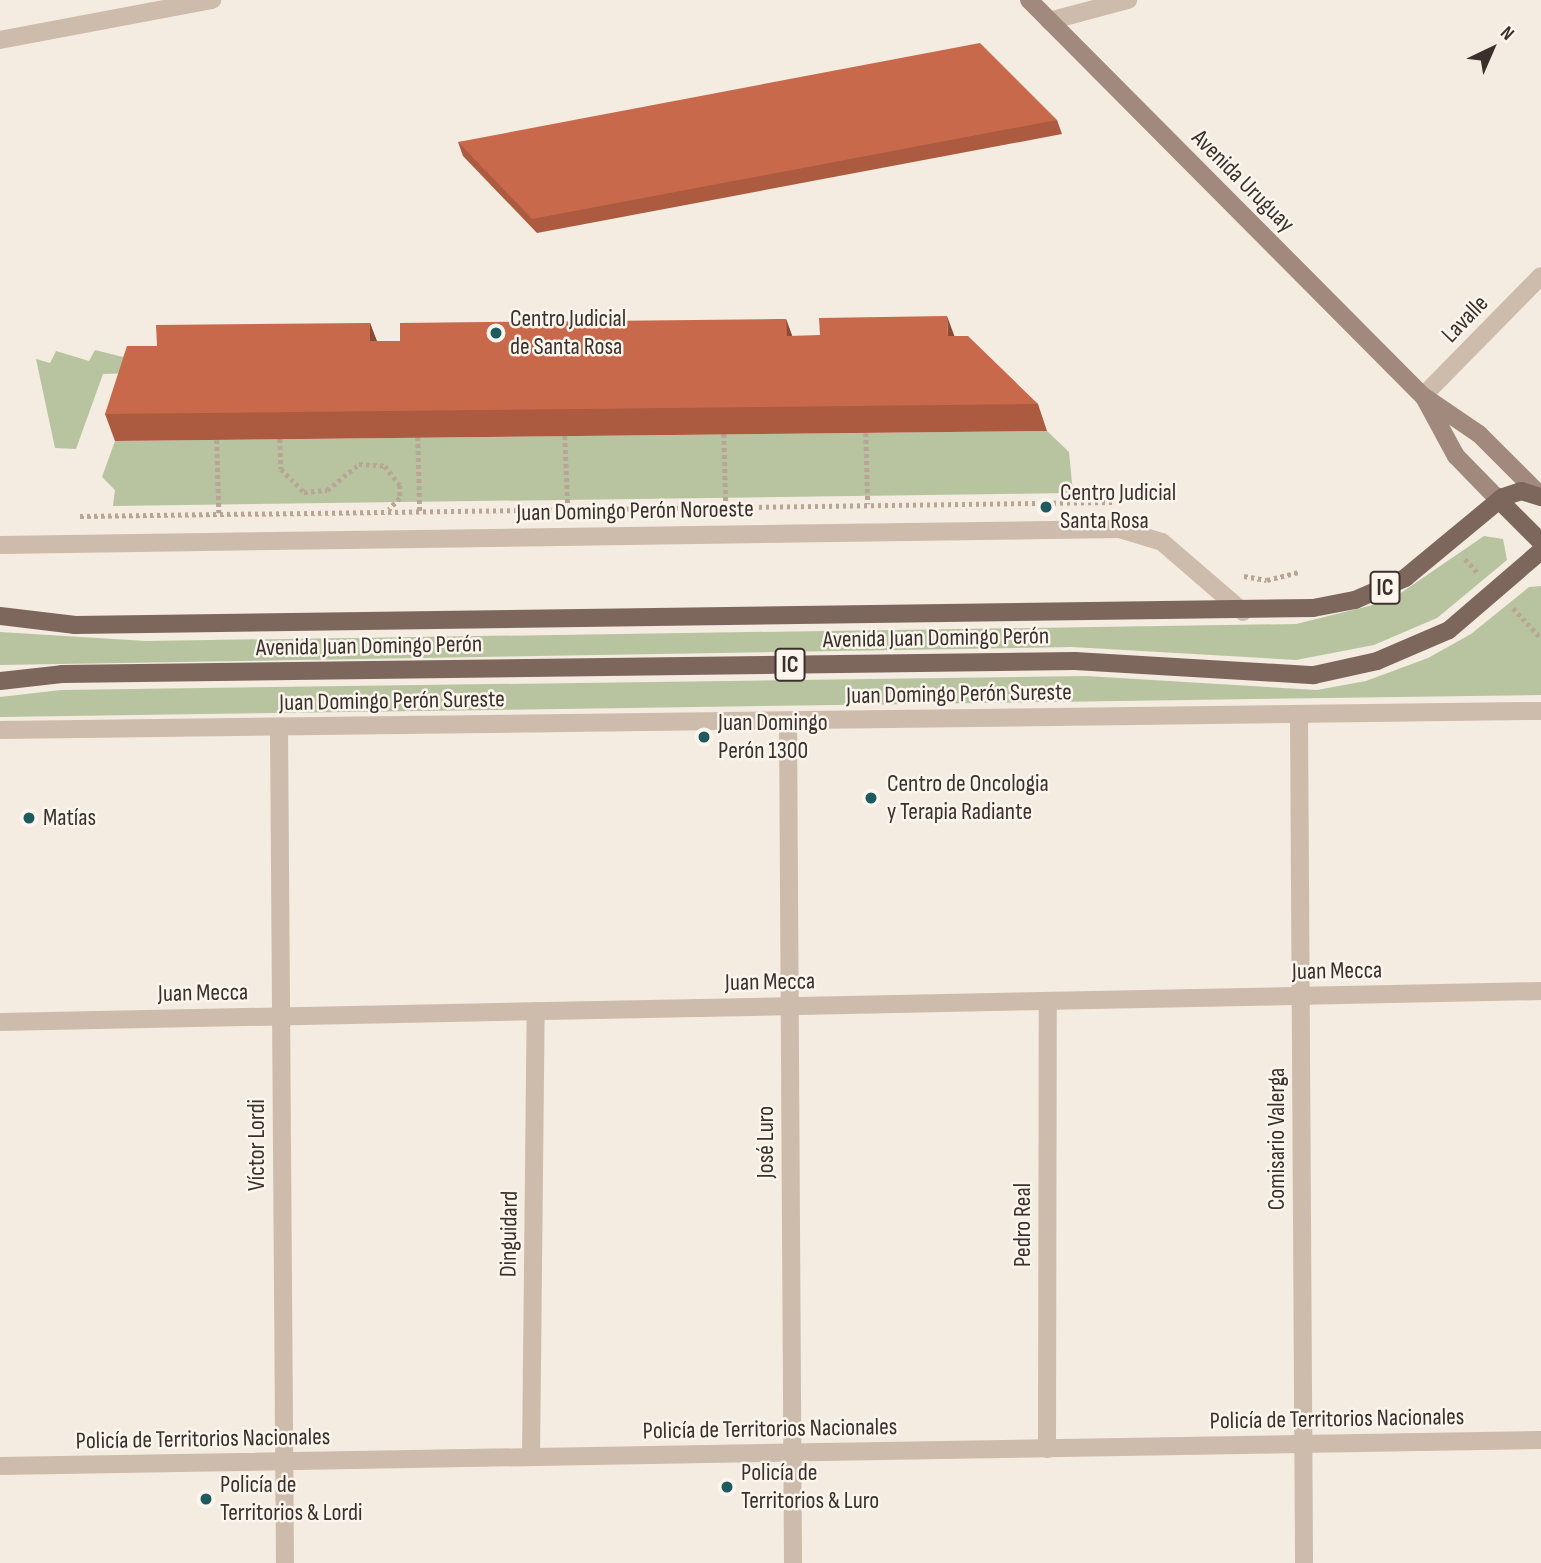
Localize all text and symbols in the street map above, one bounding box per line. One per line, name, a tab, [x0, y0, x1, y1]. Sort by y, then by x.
north arrow	[1457, 14, 1527, 84]
text: N	[1495, 22, 1519, 45]
street label: Avenida Uruguay	[1186, 124, 1300, 238]
street label: Lavalle	[1436, 289, 1494, 349]
place label: Centro Judicial de Santa Rosa	[510, 305, 626, 361]
marker: Centro Judicial de Santa Rosa	[488, 325, 504, 341]
place label: Centro Judicial Santa Rosa	[1060, 479, 1176, 535]
street label: Juan Domingo Perón Noroeste	[516, 495, 754, 527]
marker: Centro Judicial Santa Rosa	[1038, 499, 1054, 515]
road number: IC	[1369, 568, 1401, 608]
street label: Avenida Juan Domingo Perón	[823, 622, 1049, 654]
street label: Avenida Juan Domingo Perón	[256, 630, 482, 662]
road number: IC	[774, 646, 806, 684]
street label: Juan Domingo Perón Sureste	[846, 678, 1072, 710]
street label: Juan Domingo Perón Sureste	[279, 685, 505, 717]
place label: Juan Domingo Perón 1300	[718, 709, 828, 765]
marker: Juan Domingo Perón 1300	[696, 729, 712, 745]
place label: Centro de Oncologia y Terapia Radiante	[887, 770, 1049, 826]
marker: Centro de Oncologia y Terapia Radiante	[861, 788, 881, 808]
place label: Matías	[43, 804, 96, 832]
marker: Matías	[21, 810, 37, 826]
street label: Juan Mecca	[1292, 956, 1382, 986]
street label: Juan Mecca	[725, 967, 815, 997]
street label: Juan Mecca	[158, 978, 248, 1008]
street label: Comisario Valerga	[1263, 1068, 1291, 1210]
street label: Víctor Lordi	[243, 1099, 271, 1191]
street label: José Luro	[752, 1106, 780, 1178]
street label: Pedro Real	[1009, 1183, 1037, 1267]
street label: Dinguidard	[494, 1191, 524, 1277]
street label: Policía de Territorios Nacionales	[1209, 1402, 1465, 1436]
street label: Policía de Territorios Nacionales	[642, 1412, 898, 1446]
street label: Policía de Territorios Nacionales	[75, 1422, 331, 1456]
place label: Policía de Territorios & Luro	[741, 1459, 879, 1515]
place label: Policía de Territorios & Lordi	[220, 1471, 362, 1527]
marker: Policía de Territorios & Luro	[719, 1479, 735, 1495]
marker: Policía de Territorios & Lordi	[198, 1491, 214, 1507]

